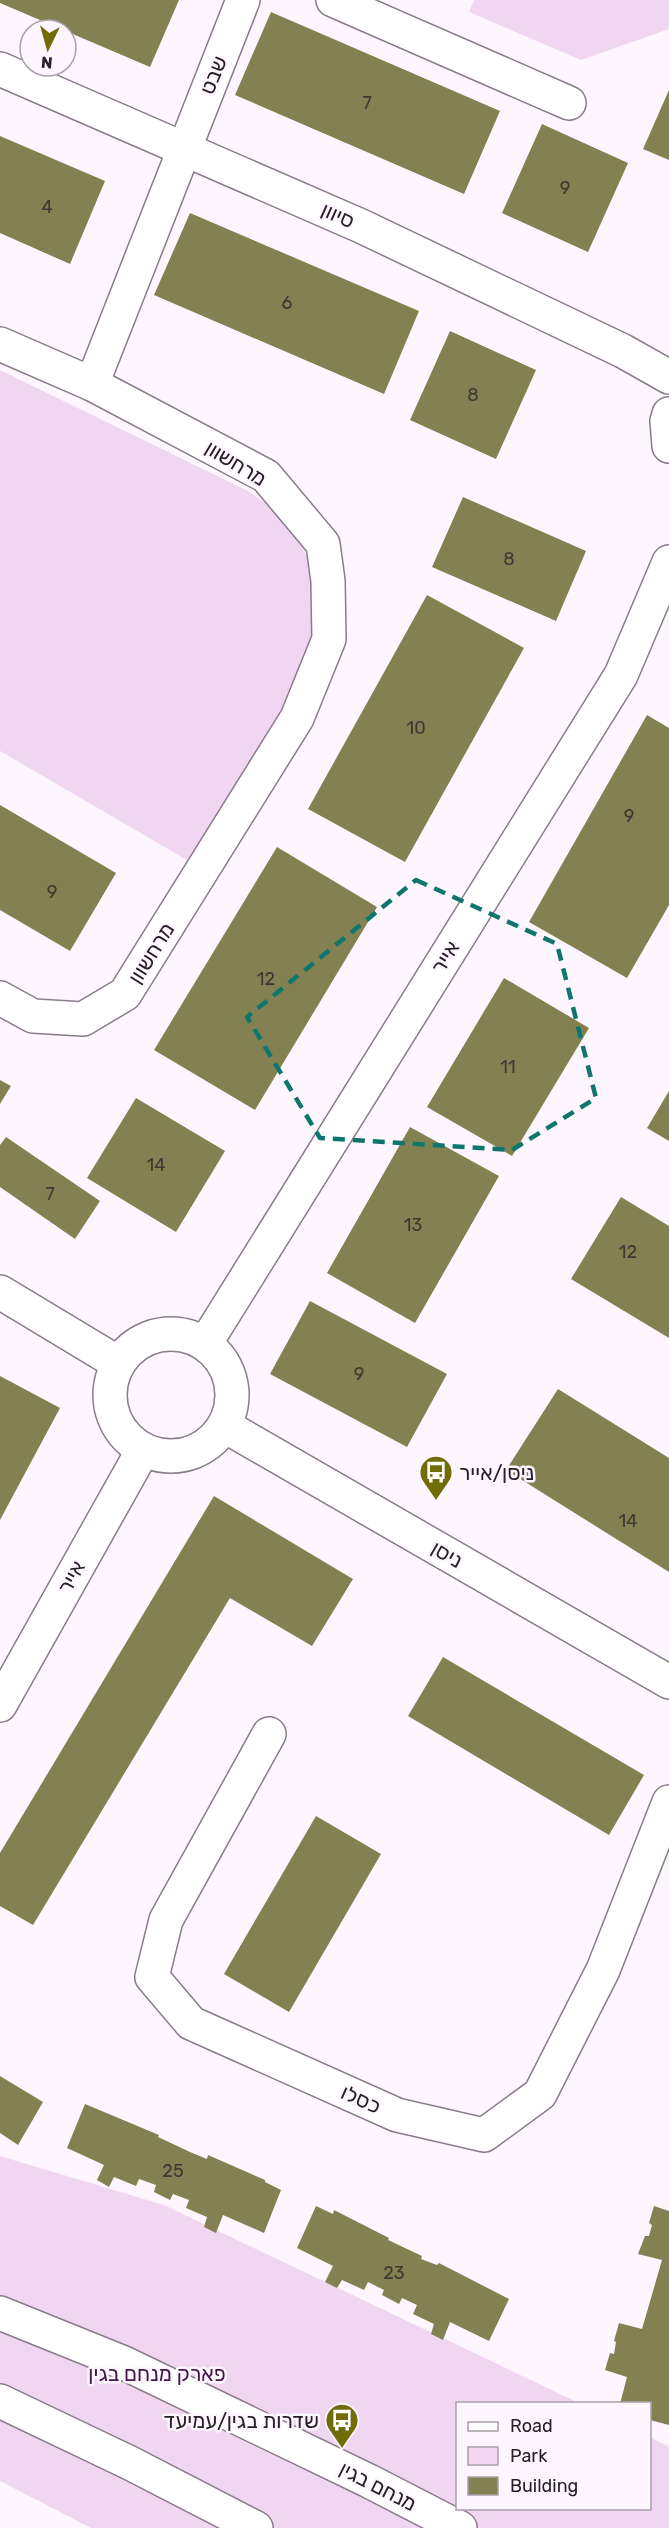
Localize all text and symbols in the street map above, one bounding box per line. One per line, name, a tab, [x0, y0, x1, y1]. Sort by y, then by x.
north arrow	[18, 18, 78, 78]
text: N	[40, 52, 53, 72]
street label: שבט	[194, 52, 232, 98]
house number: 7	[362, 92, 372, 114]
house number: 9	[560, 177, 570, 199]
house number: 4	[41, 196, 53, 218]
street label: סיוון	[317, 197, 359, 233]
house number: 6	[282, 292, 293, 314]
house number: 8	[467, 384, 479, 406]
street label: מרחשוון	[201, 435, 271, 491]
house number: 8	[503, 548, 515, 570]
house number: 10	[406, 717, 426, 739]
house number: 9	[624, 805, 634, 827]
house number: 9	[47, 881, 57, 903]
street label: מרחשוון	[123, 918, 179, 988]
street label: אייר	[426, 936, 464, 978]
house number: 12	[257, 968, 275, 990]
house number: 11	[500, 1056, 516, 1078]
house number: 14	[147, 1154, 165, 1176]
house number: 7	[45, 1183, 55, 1205]
house number: 13	[404, 1214, 422, 1236]
house number: 12	[619, 1241, 637, 1263]
house number: 9	[354, 1363, 364, 1385]
bus stop icon: ניסן/אייר	[418, 1454, 454, 1501]
place label: ניסן/אייר	[459, 1460, 534, 1485]
house number: 14	[619, 1510, 637, 1532]
street label: ניסן	[427, 1535, 467, 1573]
street label: אייר	[52, 1556, 90, 1598]
street label: כסלו	[337, 2079, 385, 2119]
house number: 25	[162, 2160, 184, 2182]
house number: 23	[383, 2262, 405, 2284]
park label: פארק מנחם בגין	[88, 2361, 226, 2386]
bus stop icon: שדרות בגין/עמיעד	[324, 2402, 360, 2449]
legend	[456, 2402, 651, 2510]
place label: שדרות בגין/עמיעד	[164, 2408, 319, 2433]
text: Road	[510, 2415, 553, 2437]
text: Park	[510, 2445, 548, 2467]
street label: מנחם בגין	[335, 2456, 421, 2516]
text: Building	[510, 2475, 578, 2497]

